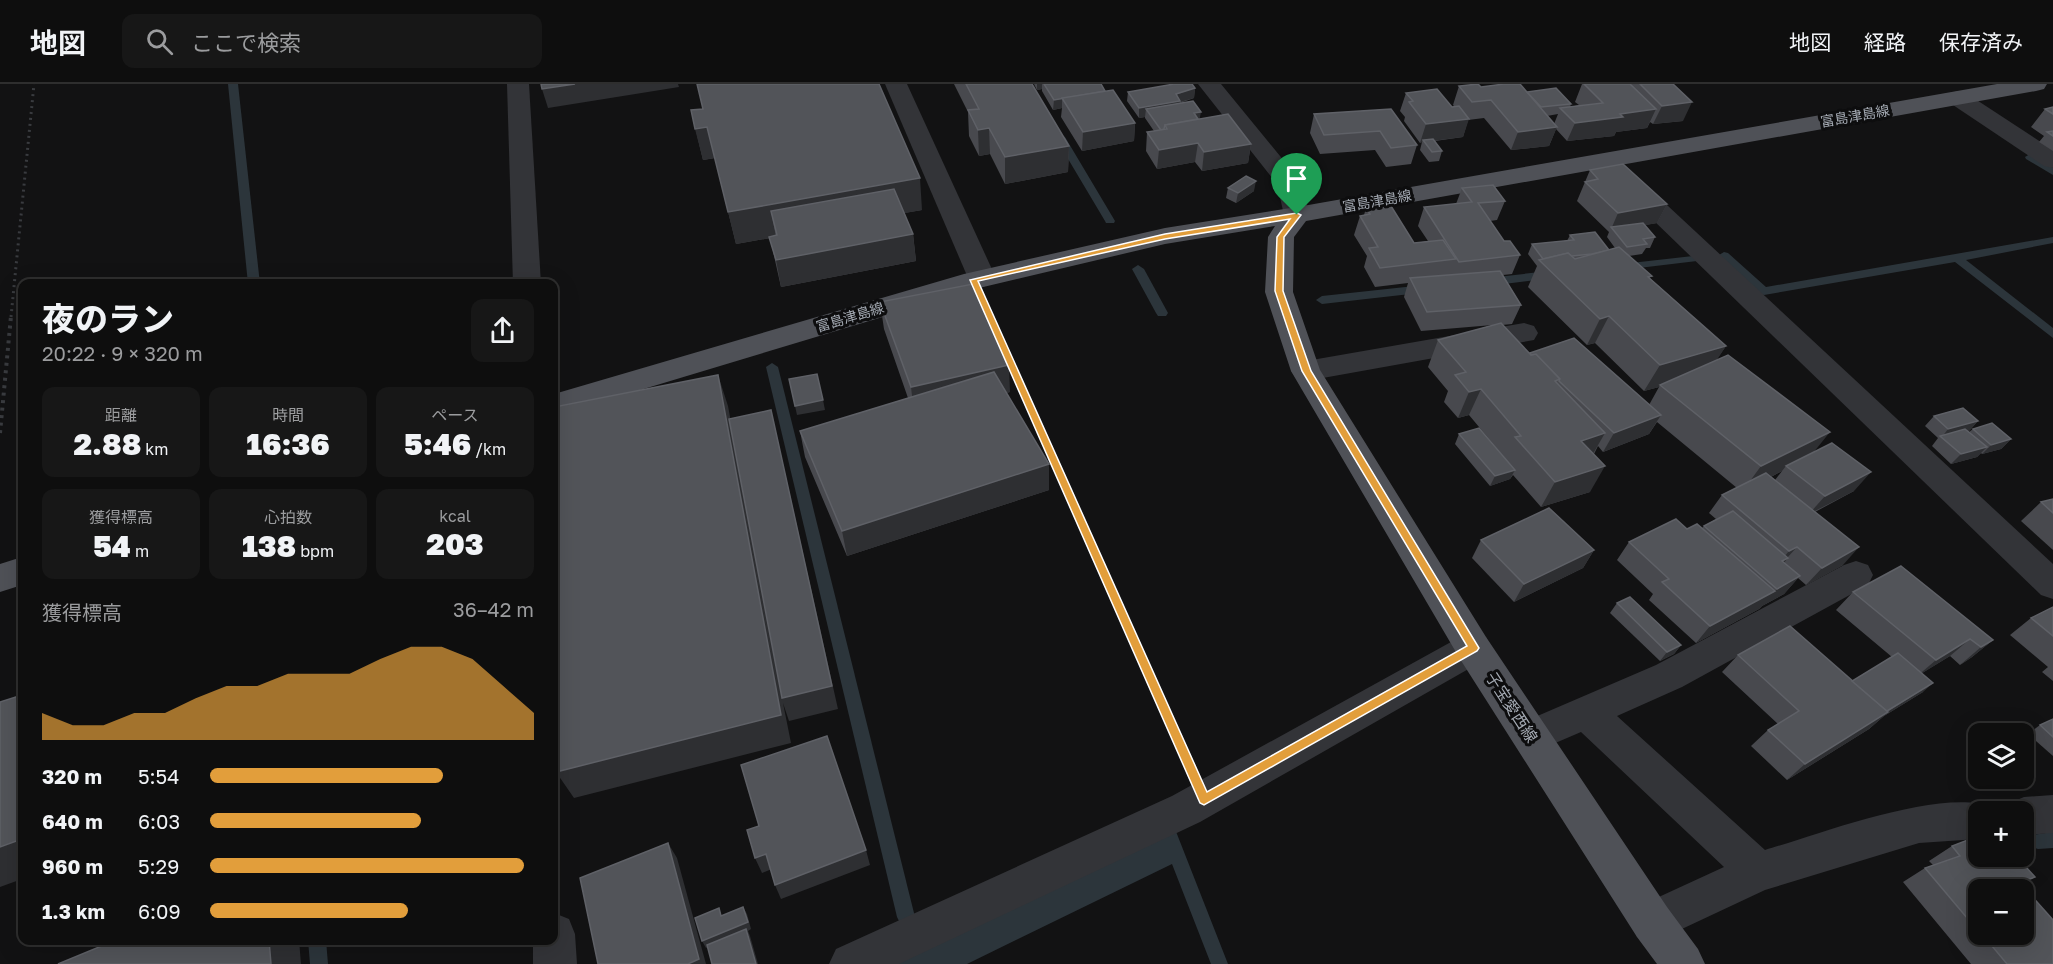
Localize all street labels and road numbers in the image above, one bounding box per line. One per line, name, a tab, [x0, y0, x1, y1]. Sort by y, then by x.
street label: 富島津島線	[1819, 101, 1891, 130]
street label: 富島津島線	[1341, 186, 1413, 215]
street label: 富島津島線	[814, 298, 886, 335]
street label: 子宝愛西線	[1482, 668, 1542, 746]

